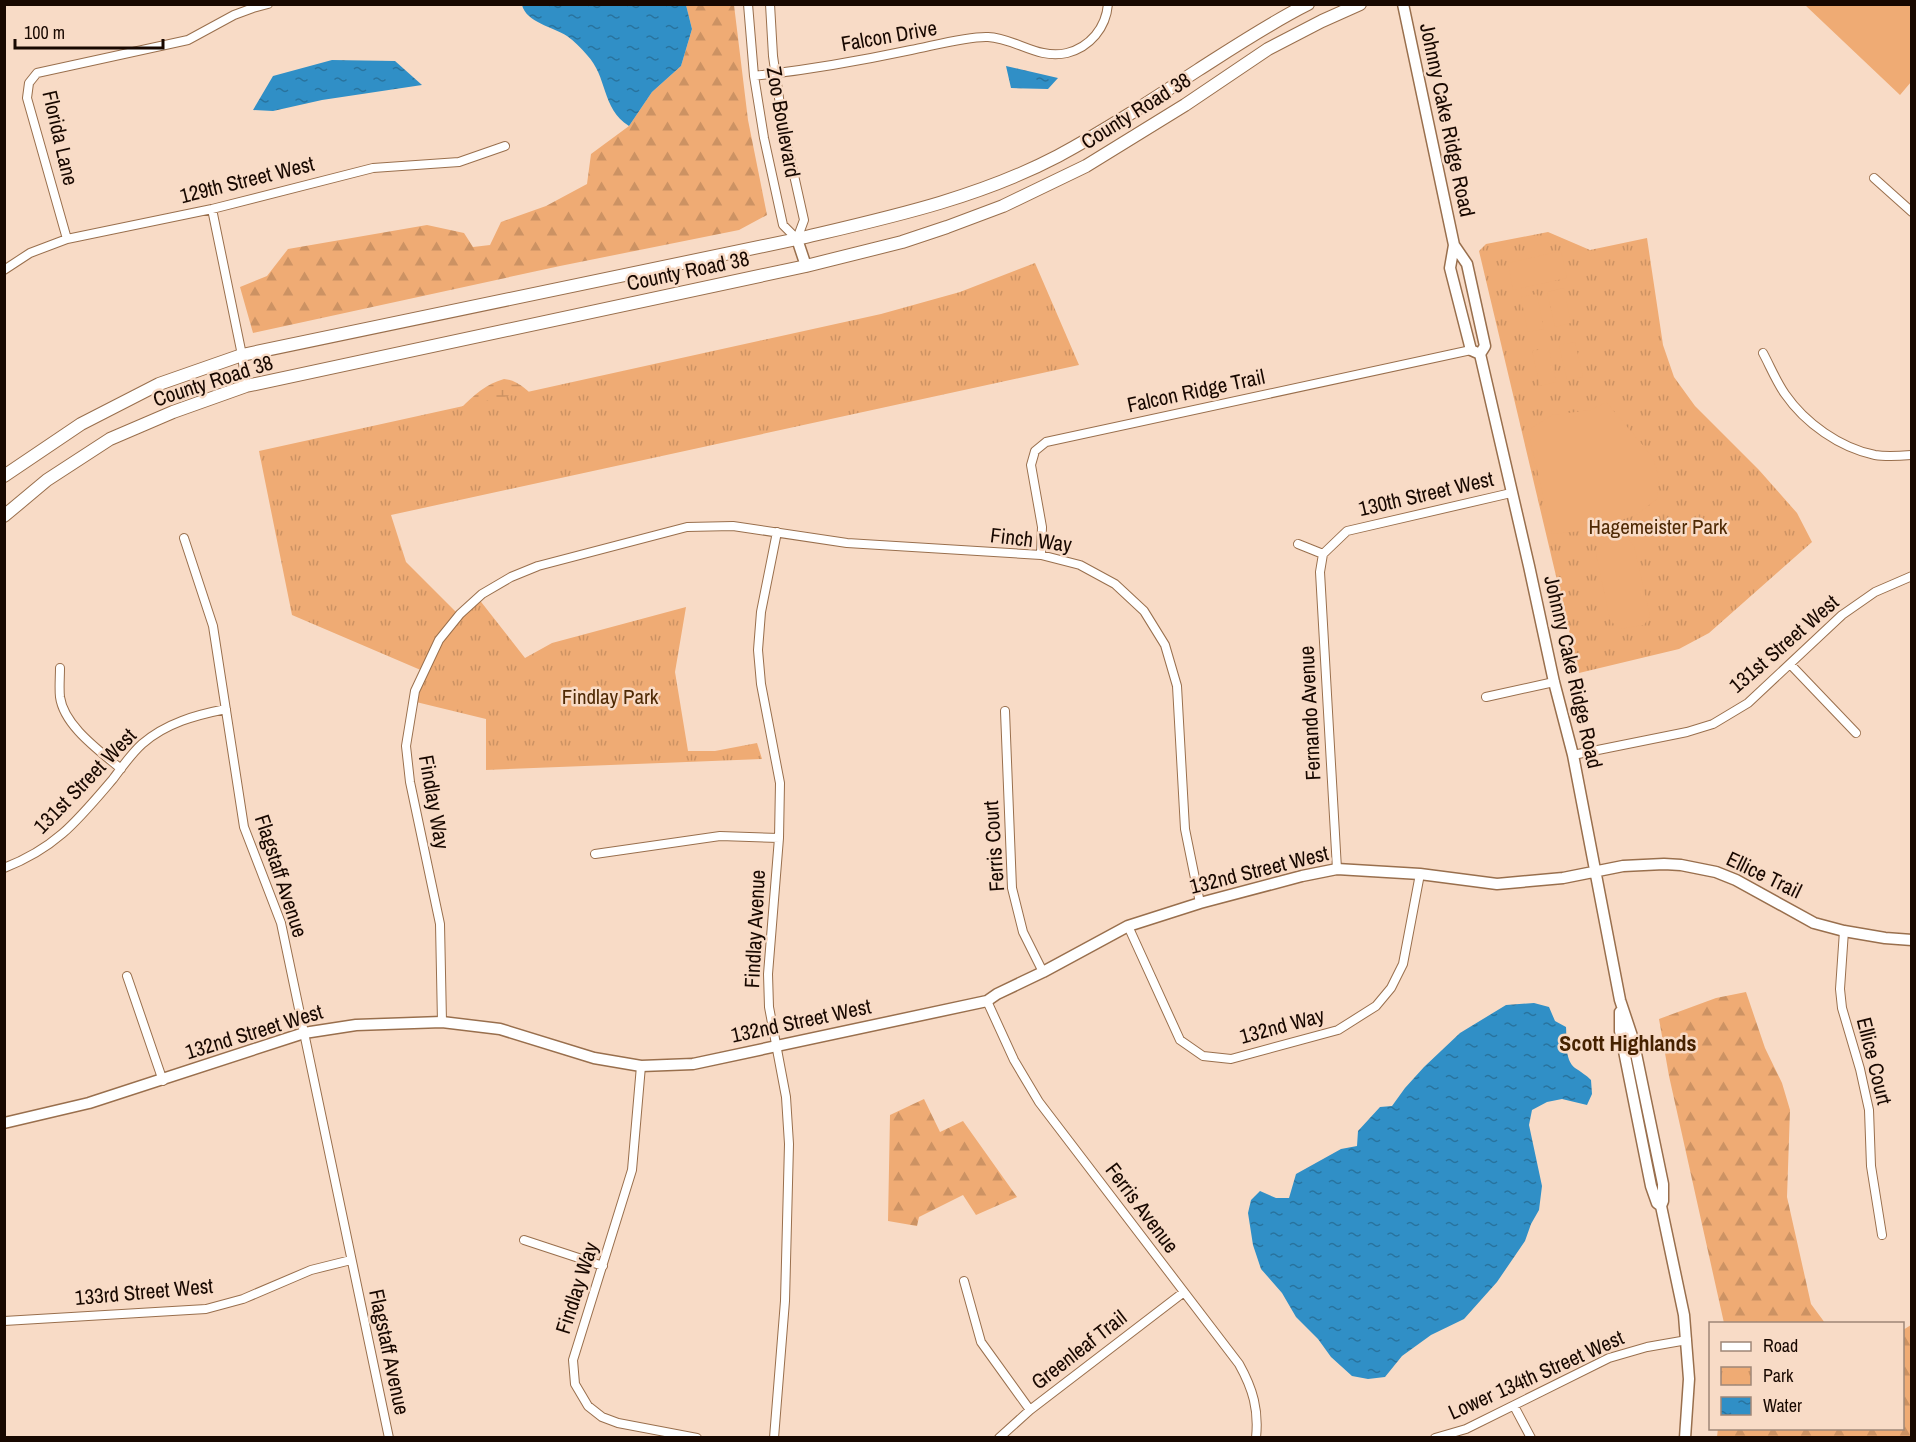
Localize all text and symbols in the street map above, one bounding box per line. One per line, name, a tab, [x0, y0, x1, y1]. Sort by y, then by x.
scale bar	[15, 12, 164, 50]
street label: Falcon Drive	[839, 13, 939, 58]
text: 100 m	[24, 20, 65, 45]
street label: Johnny Cake Ridge Road	[1413, 20, 1482, 219]
street label: Zoo Boulevard	[759, 64, 807, 180]
street label: County Road 38	[1075, 65, 1196, 156]
street label: Florida Lane	[35, 88, 85, 188]
street label: 129th Street West	[177, 149, 317, 210]
street label: County Road 38	[624, 243, 752, 298]
street label: County Road 38	[149, 348, 277, 414]
street label: Falcon Ridge Trail	[1124, 362, 1267, 419]
street label: 130th Street West	[1356, 464, 1496, 523]
park label: Hagemeister Park	[1589, 512, 1728, 541]
street label: Finch Way	[989, 520, 1074, 559]
street label: Johnny Cake Ridge Road	[1537, 573, 1610, 771]
street label: 131st Street West	[1723, 588, 1845, 699]
street label: Fernando Avenue	[1291, 645, 1328, 781]
park label: Findlay Park	[562, 682, 659, 711]
street label: 131st Street West	[27, 721, 143, 840]
street label: Findlay Way	[412, 753, 457, 852]
street label: Ferris Court	[976, 799, 1011, 892]
street label: Flagstaff Avenue	[248, 811, 315, 941]
street label: 132nd Street West	[1186, 838, 1332, 901]
street label: Ellice Trail	[1722, 844, 1807, 905]
street label: Findlay Avenue	[737, 869, 772, 989]
street label: 132nd Street West	[728, 991, 874, 1049]
street label: 132nd Street West	[182, 997, 326, 1066]
street label: 132nd Way	[1236, 1000, 1328, 1051]
street label: Ellice Court	[1850, 1014, 1899, 1108]
district label: Scott Highlands	[1559, 1028, 1697, 1058]
street label: Ferris Avenue	[1099, 1157, 1186, 1259]
street label: Findlay Way	[548, 1238, 605, 1338]
street label: 133rd Street West	[74, 1271, 214, 1312]
street label: Flagstaff Avenue	[362, 1286, 417, 1417]
street label: Greenleaf Trail	[1025, 1303, 1133, 1396]
legend	[1709, 1322, 1904, 1430]
street label: Lower 134th Street West	[1443, 1323, 1628, 1426]
text: Road	[1763, 1333, 1798, 1358]
text: Park	[1763, 1363, 1794, 1388]
text: Water	[1763, 1393, 1802, 1418]

